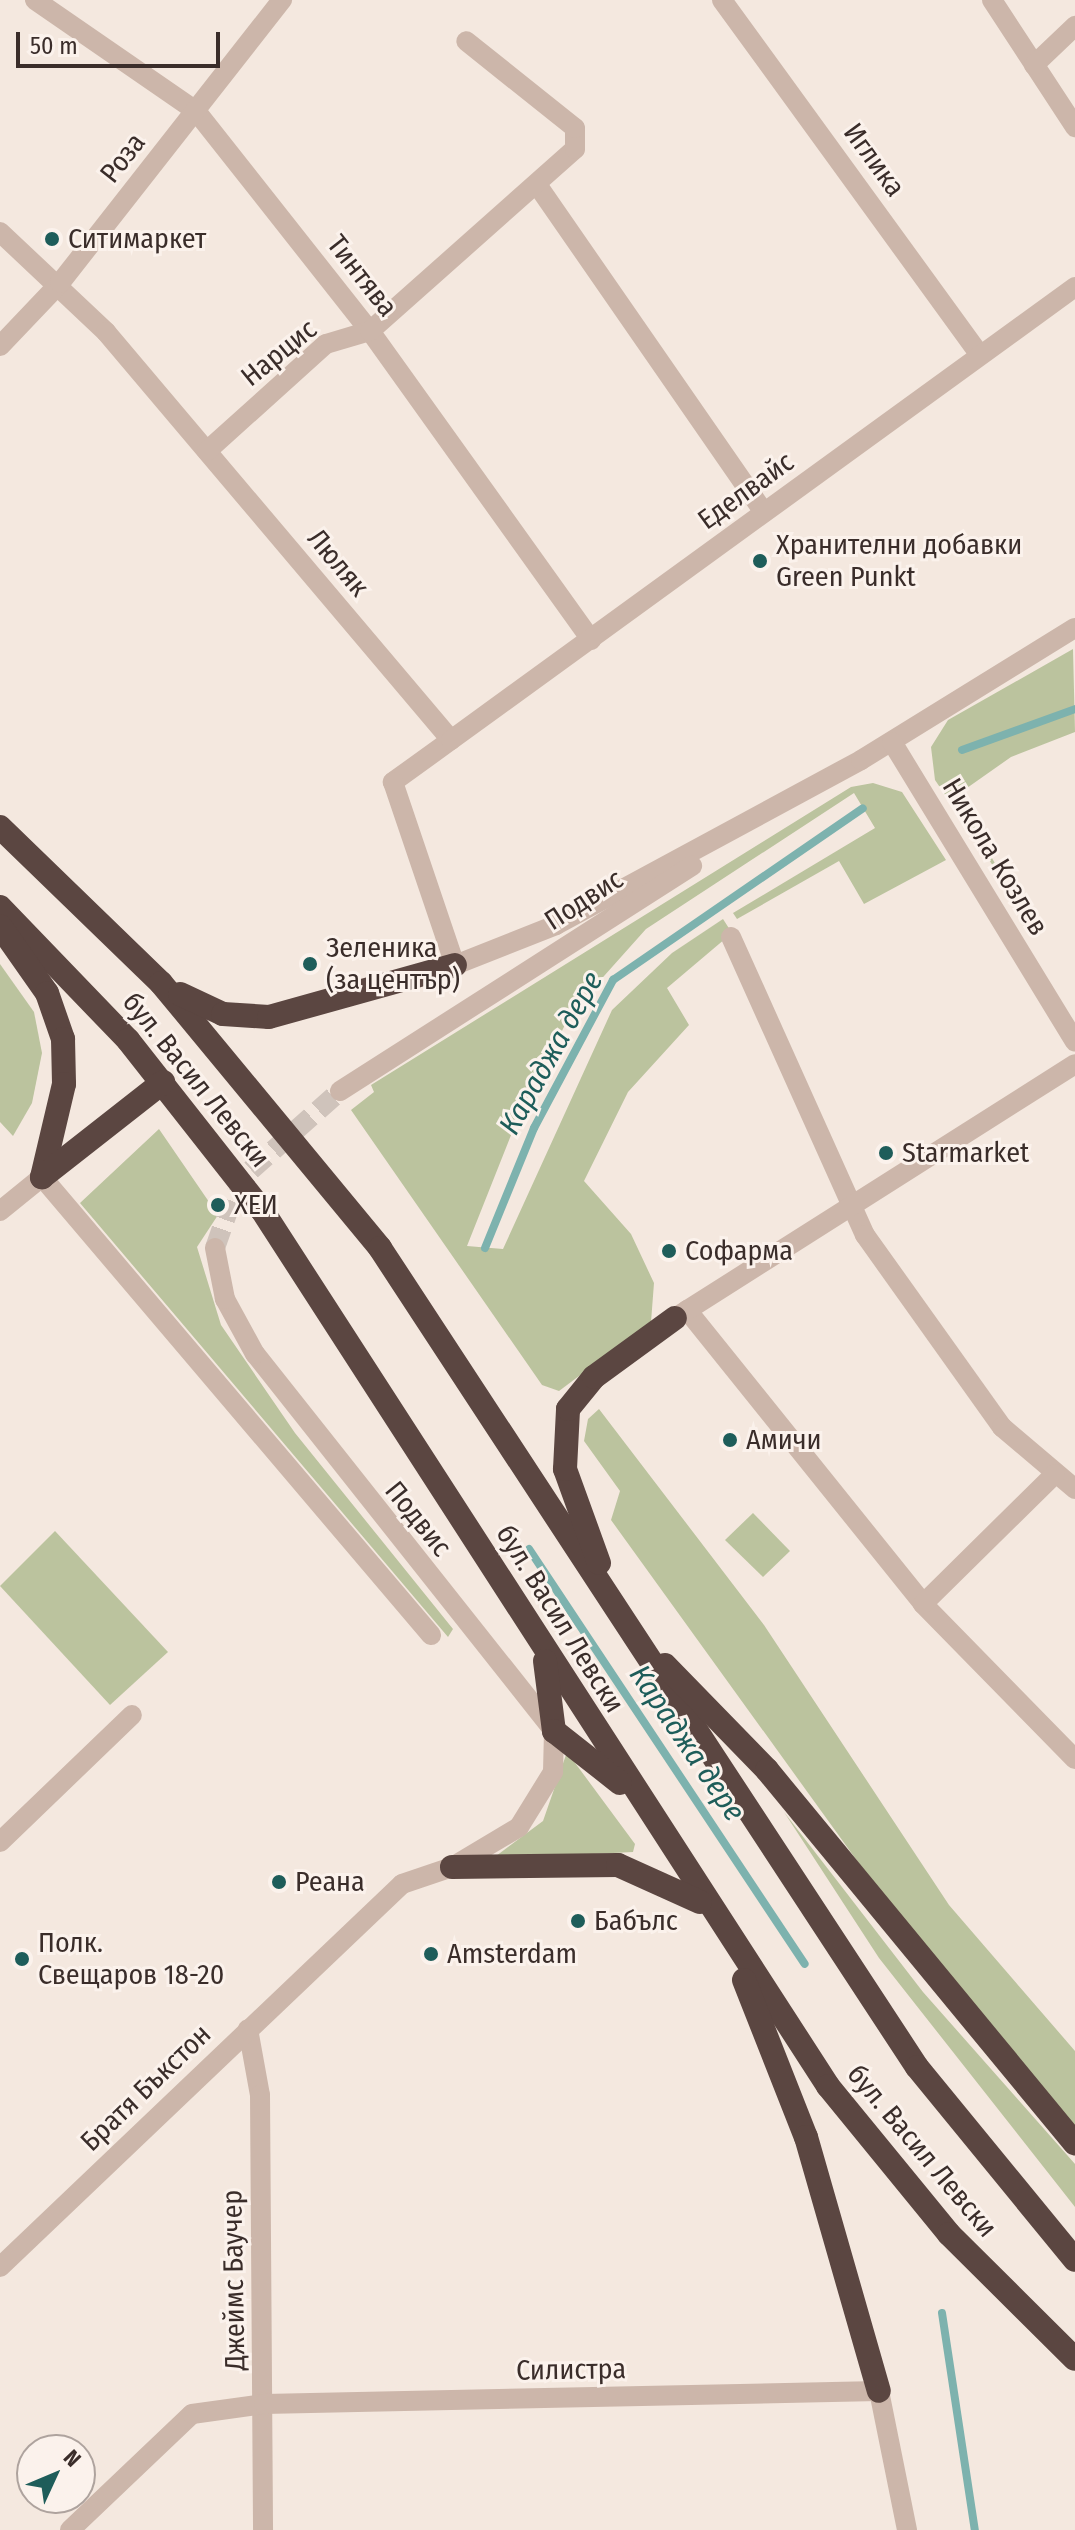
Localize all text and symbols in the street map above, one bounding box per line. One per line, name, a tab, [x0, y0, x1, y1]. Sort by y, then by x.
scale bar	[20, 16, 224, 66]
text: 50 m	[30, 32, 78, 60]
street label: Иглика	[836, 117, 912, 203]
street label: Роза	[93, 126, 153, 190]
place label: Ситимаркет	[68, 222, 206, 256]
street label: Тинтява	[320, 229, 404, 323]
marker: Ситимаркет	[43, 230, 61, 248]
street label: Нарцис	[234, 312, 324, 394]
street label: Еделвайс	[692, 445, 800, 537]
street label: Люляк	[300, 523, 376, 603]
place label: Хранителни добавки Green Punkt	[776, 528, 1022, 594]
marker: Хранителни добавки Green Punkt	[751, 552, 769, 570]
street label: Никола Козлев	[935, 772, 1055, 942]
street label: Подвис	[539, 862, 629, 938]
place label: Зеленика (за център)	[326, 931, 460, 997]
marker: Зеленика (за център)	[301, 955, 319, 973]
water label: Караджа дере	[492, 965, 610, 1141]
street label: бул. Васил Левски	[115, 986, 277, 1174]
place label: Starmarket	[902, 1136, 1029, 1170]
marker: Starmarket	[877, 1144, 895, 1162]
place label: ХЕИ	[234, 1188, 278, 1222]
marker: ХЕИ	[209, 1196, 227, 1214]
place label: Софарма	[685, 1234, 793, 1268]
marker: Софарма	[660, 1242, 678, 1260]
place label: Амичи	[746, 1423, 822, 1457]
marker: Амичи	[721, 1431, 739, 1449]
street label: Подвис	[378, 1475, 458, 1563]
street label: бул. Васил Левски	[489, 1519, 631, 1719]
water label: Караджа дере	[622, 1658, 752, 1828]
place label: Реана	[295, 1865, 365, 1899]
marker: Реана	[270, 1873, 288, 1891]
place label: Бабълс	[594, 1904, 678, 1938]
marker: Бабълс	[569, 1912, 587, 1930]
place label: Полк. Свещаров 18-20	[38, 1926, 224, 1992]
place label: Amsterdam	[447, 1937, 577, 1971]
marker: Amsterdam	[422, 1945, 440, 1963]
marker: Полк. Свещаров 18-20	[13, 1950, 31, 1968]
street label: Братя Бъкстон	[74, 2018, 218, 2158]
street label: бул. Васил Левски	[840, 2058, 1004, 2244]
street label: Джеймс Баучер	[216, 2189, 252, 2371]
street label: Силистра	[516, 2352, 626, 2388]
north arrow	[16, 2434, 96, 2514]
text: N	[58, 2444, 86, 2472]

